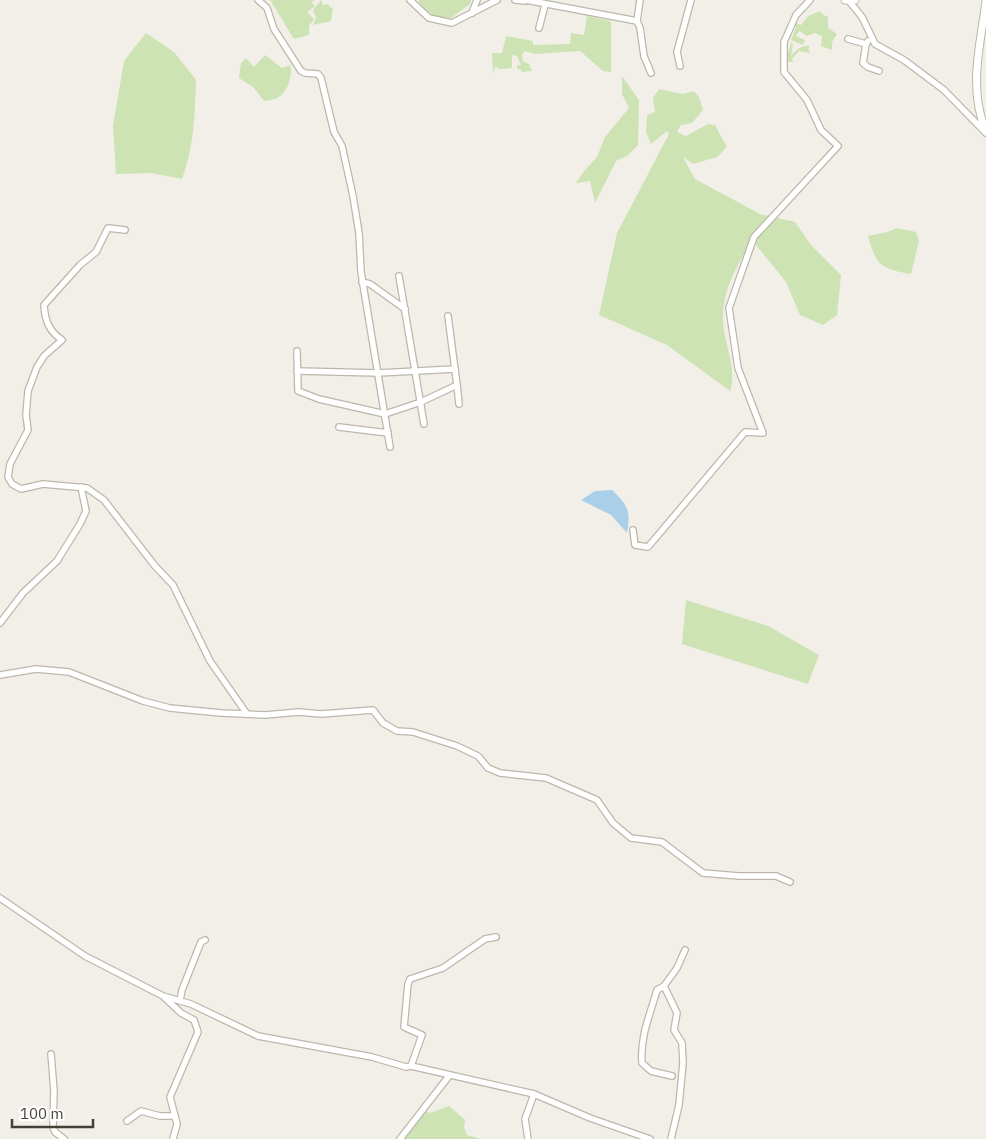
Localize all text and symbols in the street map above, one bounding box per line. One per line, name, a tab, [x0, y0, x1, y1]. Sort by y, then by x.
scale bar	[12, 1096, 94, 1128]
text: 100 m	[20, 1104, 64, 1123]

